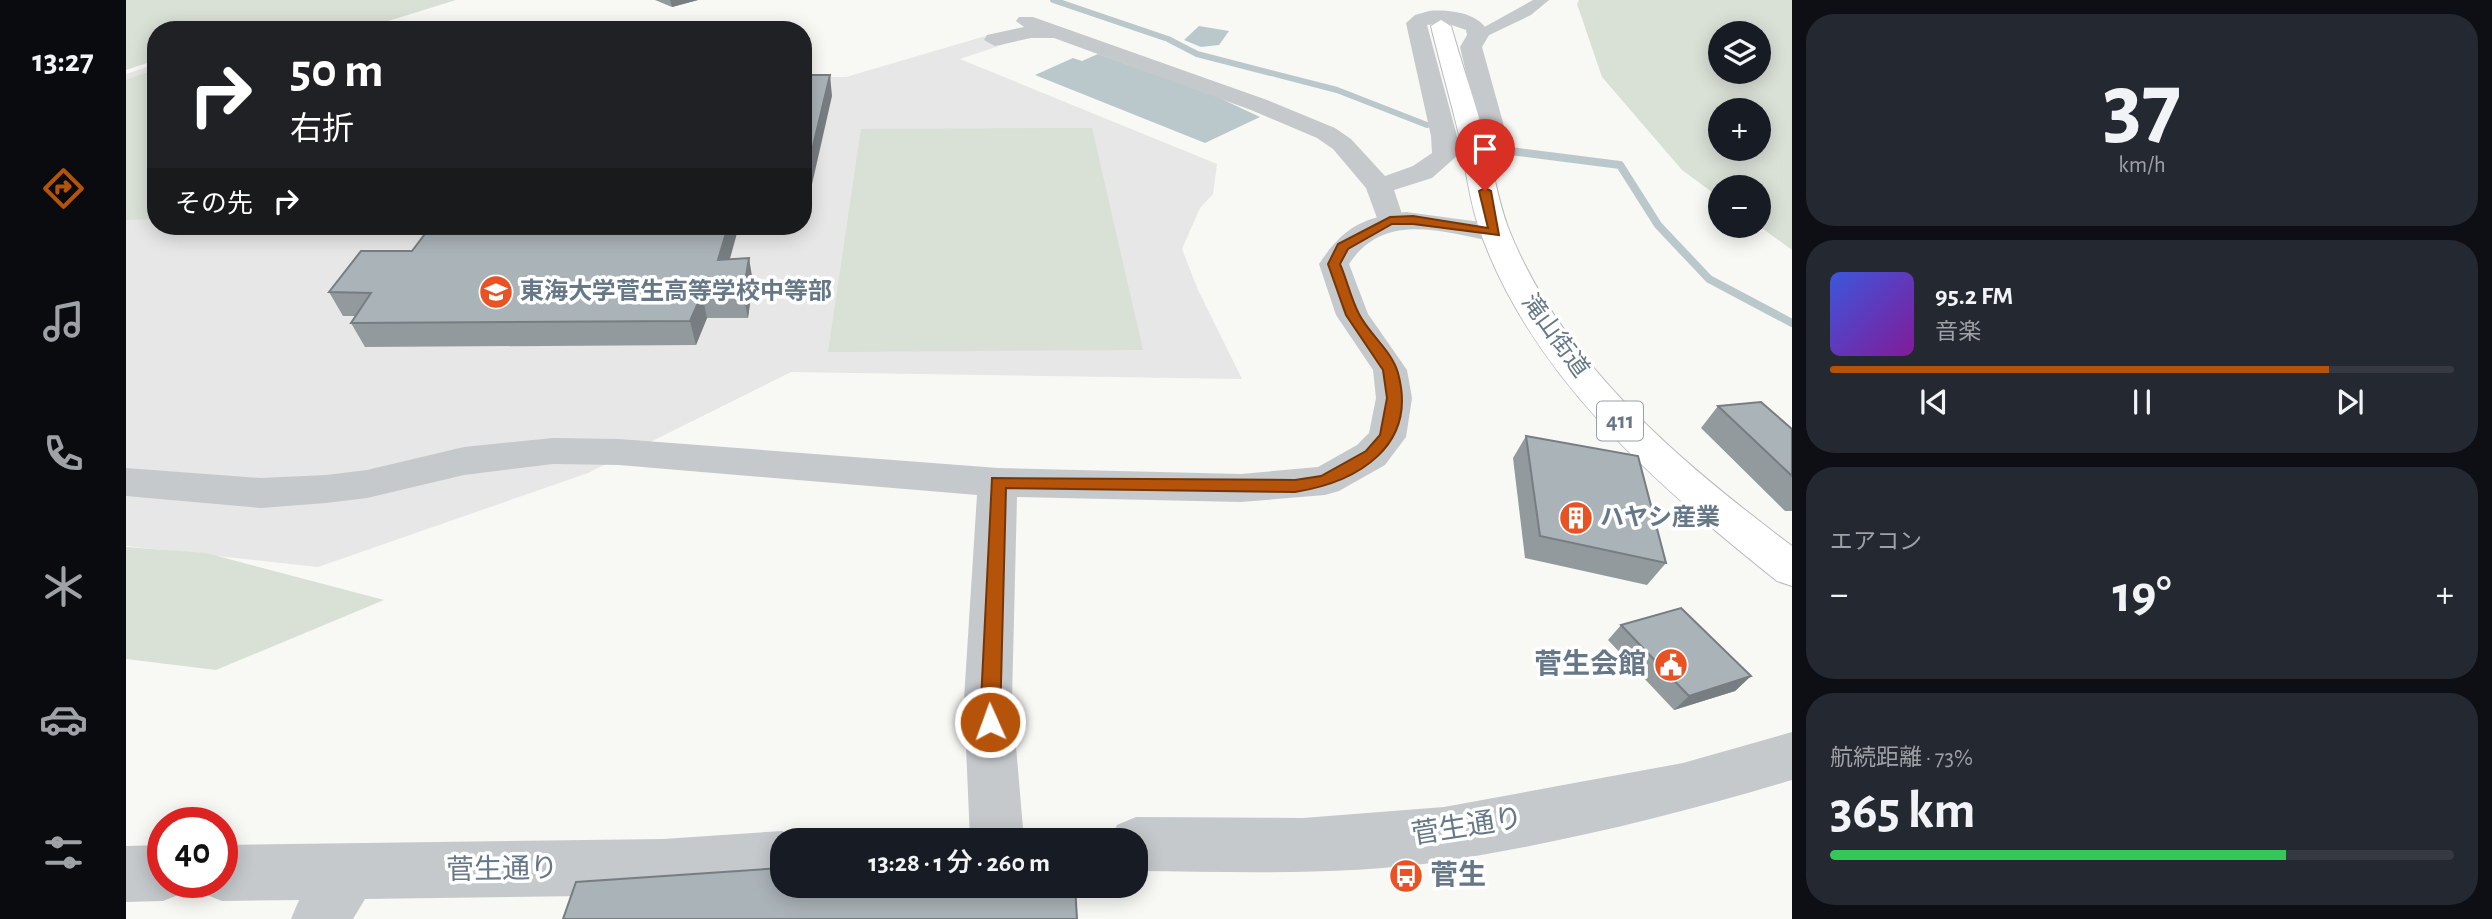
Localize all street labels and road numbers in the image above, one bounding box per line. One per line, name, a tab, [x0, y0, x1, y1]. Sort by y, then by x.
street label: 滝山街道	[1517, 289, 1595, 382]
road number: 411	[1597, 402, 1643, 440]
street label: 菅生通り	[1409, 802, 1525, 850]
street label: 菅生通り	[446, 853, 558, 885]

